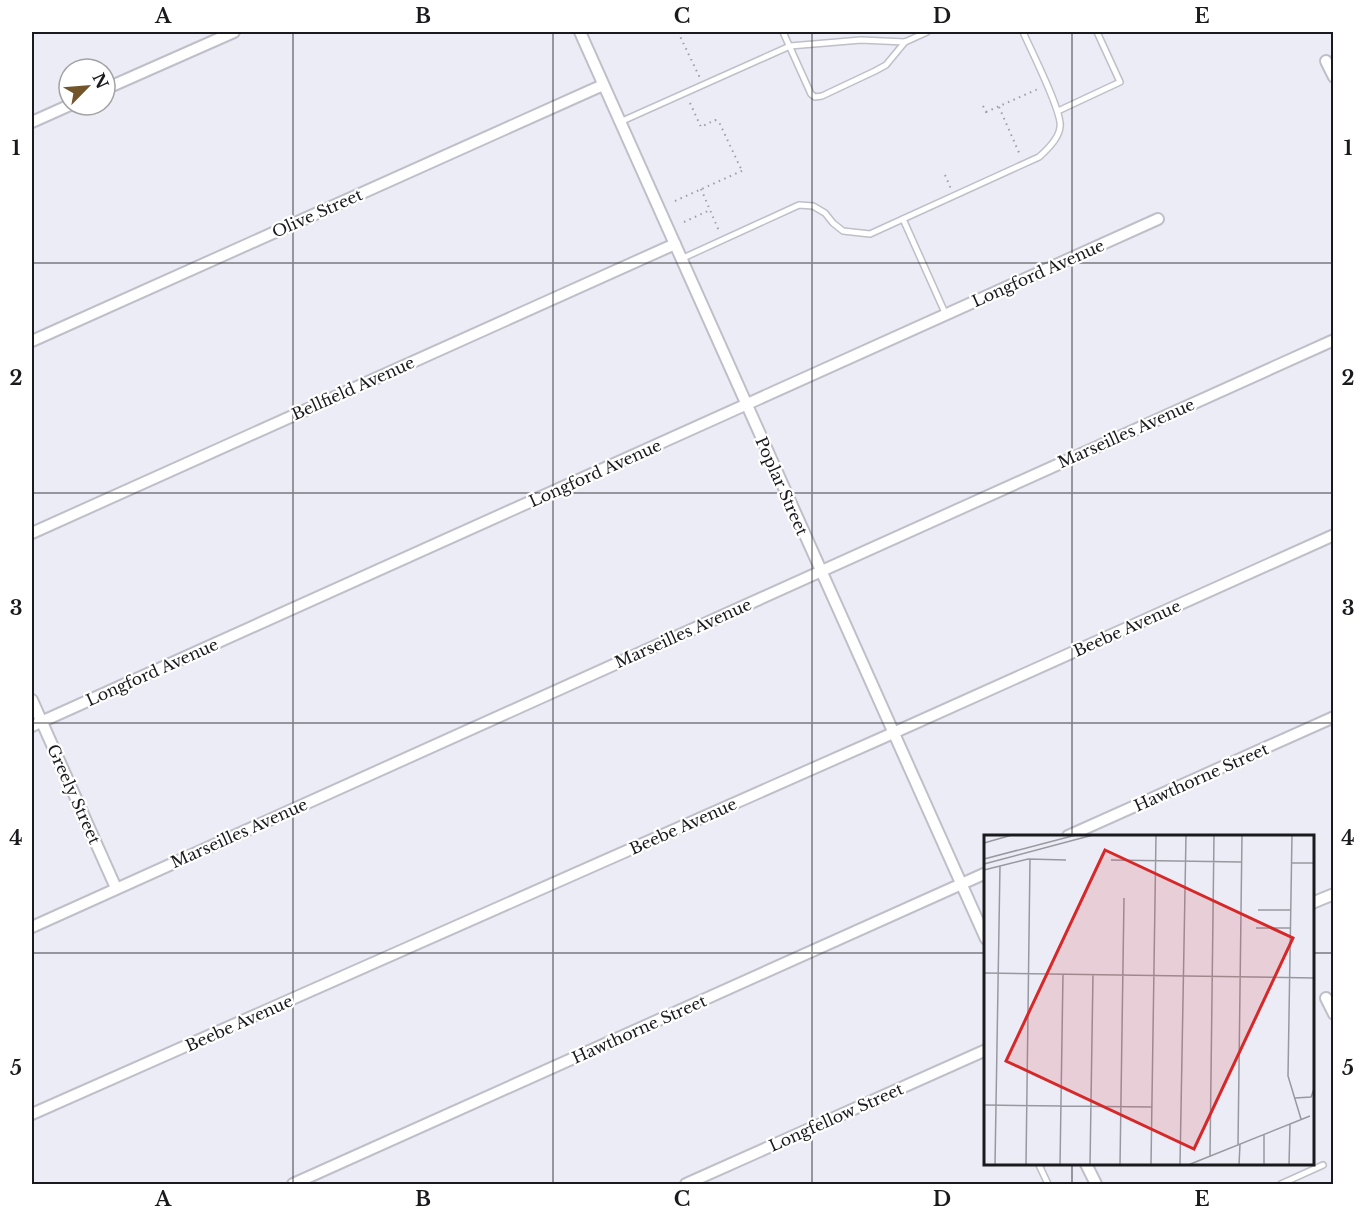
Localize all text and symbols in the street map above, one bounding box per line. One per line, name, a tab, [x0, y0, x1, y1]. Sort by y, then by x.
text: A	[154, 4, 172, 28]
text: B	[415, 4, 431, 28]
text: C	[674, 4, 690, 28]
text: D	[933, 4, 951, 28]
text: E	[1194, 4, 1210, 28]
north arrow	[57, 57, 117, 117]
text: N	[88, 70, 113, 92]
text: 1	[12, 136, 21, 160]
text: 1	[1344, 136, 1353, 160]
street label: Olive Street	[269, 184, 365, 242]
street label: Longford Avenue	[969, 235, 1107, 311]
street label: Bellfield Avenue	[288, 352, 418, 424]
text: 2	[9, 366, 23, 390]
text: 2	[1341, 366, 1355, 390]
street label: Marseilles Avenue	[1055, 394, 1197, 472]
street label: Poplar Street	[751, 434, 813, 538]
street label: Longford Avenue	[526, 435, 664, 511]
street label: Marseilles Avenue	[612, 594, 754, 672]
street label: Beebe Avenue	[1070, 595, 1184, 661]
text: 3	[10, 596, 22, 620]
text: 3	[1342, 596, 1354, 620]
street label: Longford Avenue	[83, 634, 221, 710]
street label: Hawthorne Street	[1131, 738, 1271, 816]
street label: Greely Street	[43, 741, 105, 847]
street label: Beebe Avenue	[626, 793, 740, 859]
street label: Marseilles Avenue	[168, 794, 310, 872]
text: 4	[9, 826, 23, 850]
text: 4	[1341, 826, 1355, 850]
inset map	[984, 835, 1314, 1165]
street label: Beebe Avenue	[182, 990, 296, 1056]
street label: Hawthorne Street	[569, 990, 709, 1068]
text: 5	[10, 1056, 22, 1080]
text: 5	[1342, 1056, 1354, 1080]
street label: Longfellow Street	[766, 1078, 906, 1156]
text: A	[154, 1187, 172, 1211]
text: B	[415, 1187, 431, 1211]
text: C	[674, 1187, 690, 1211]
text: D	[933, 1187, 951, 1211]
text: E	[1194, 1187, 1210, 1211]

